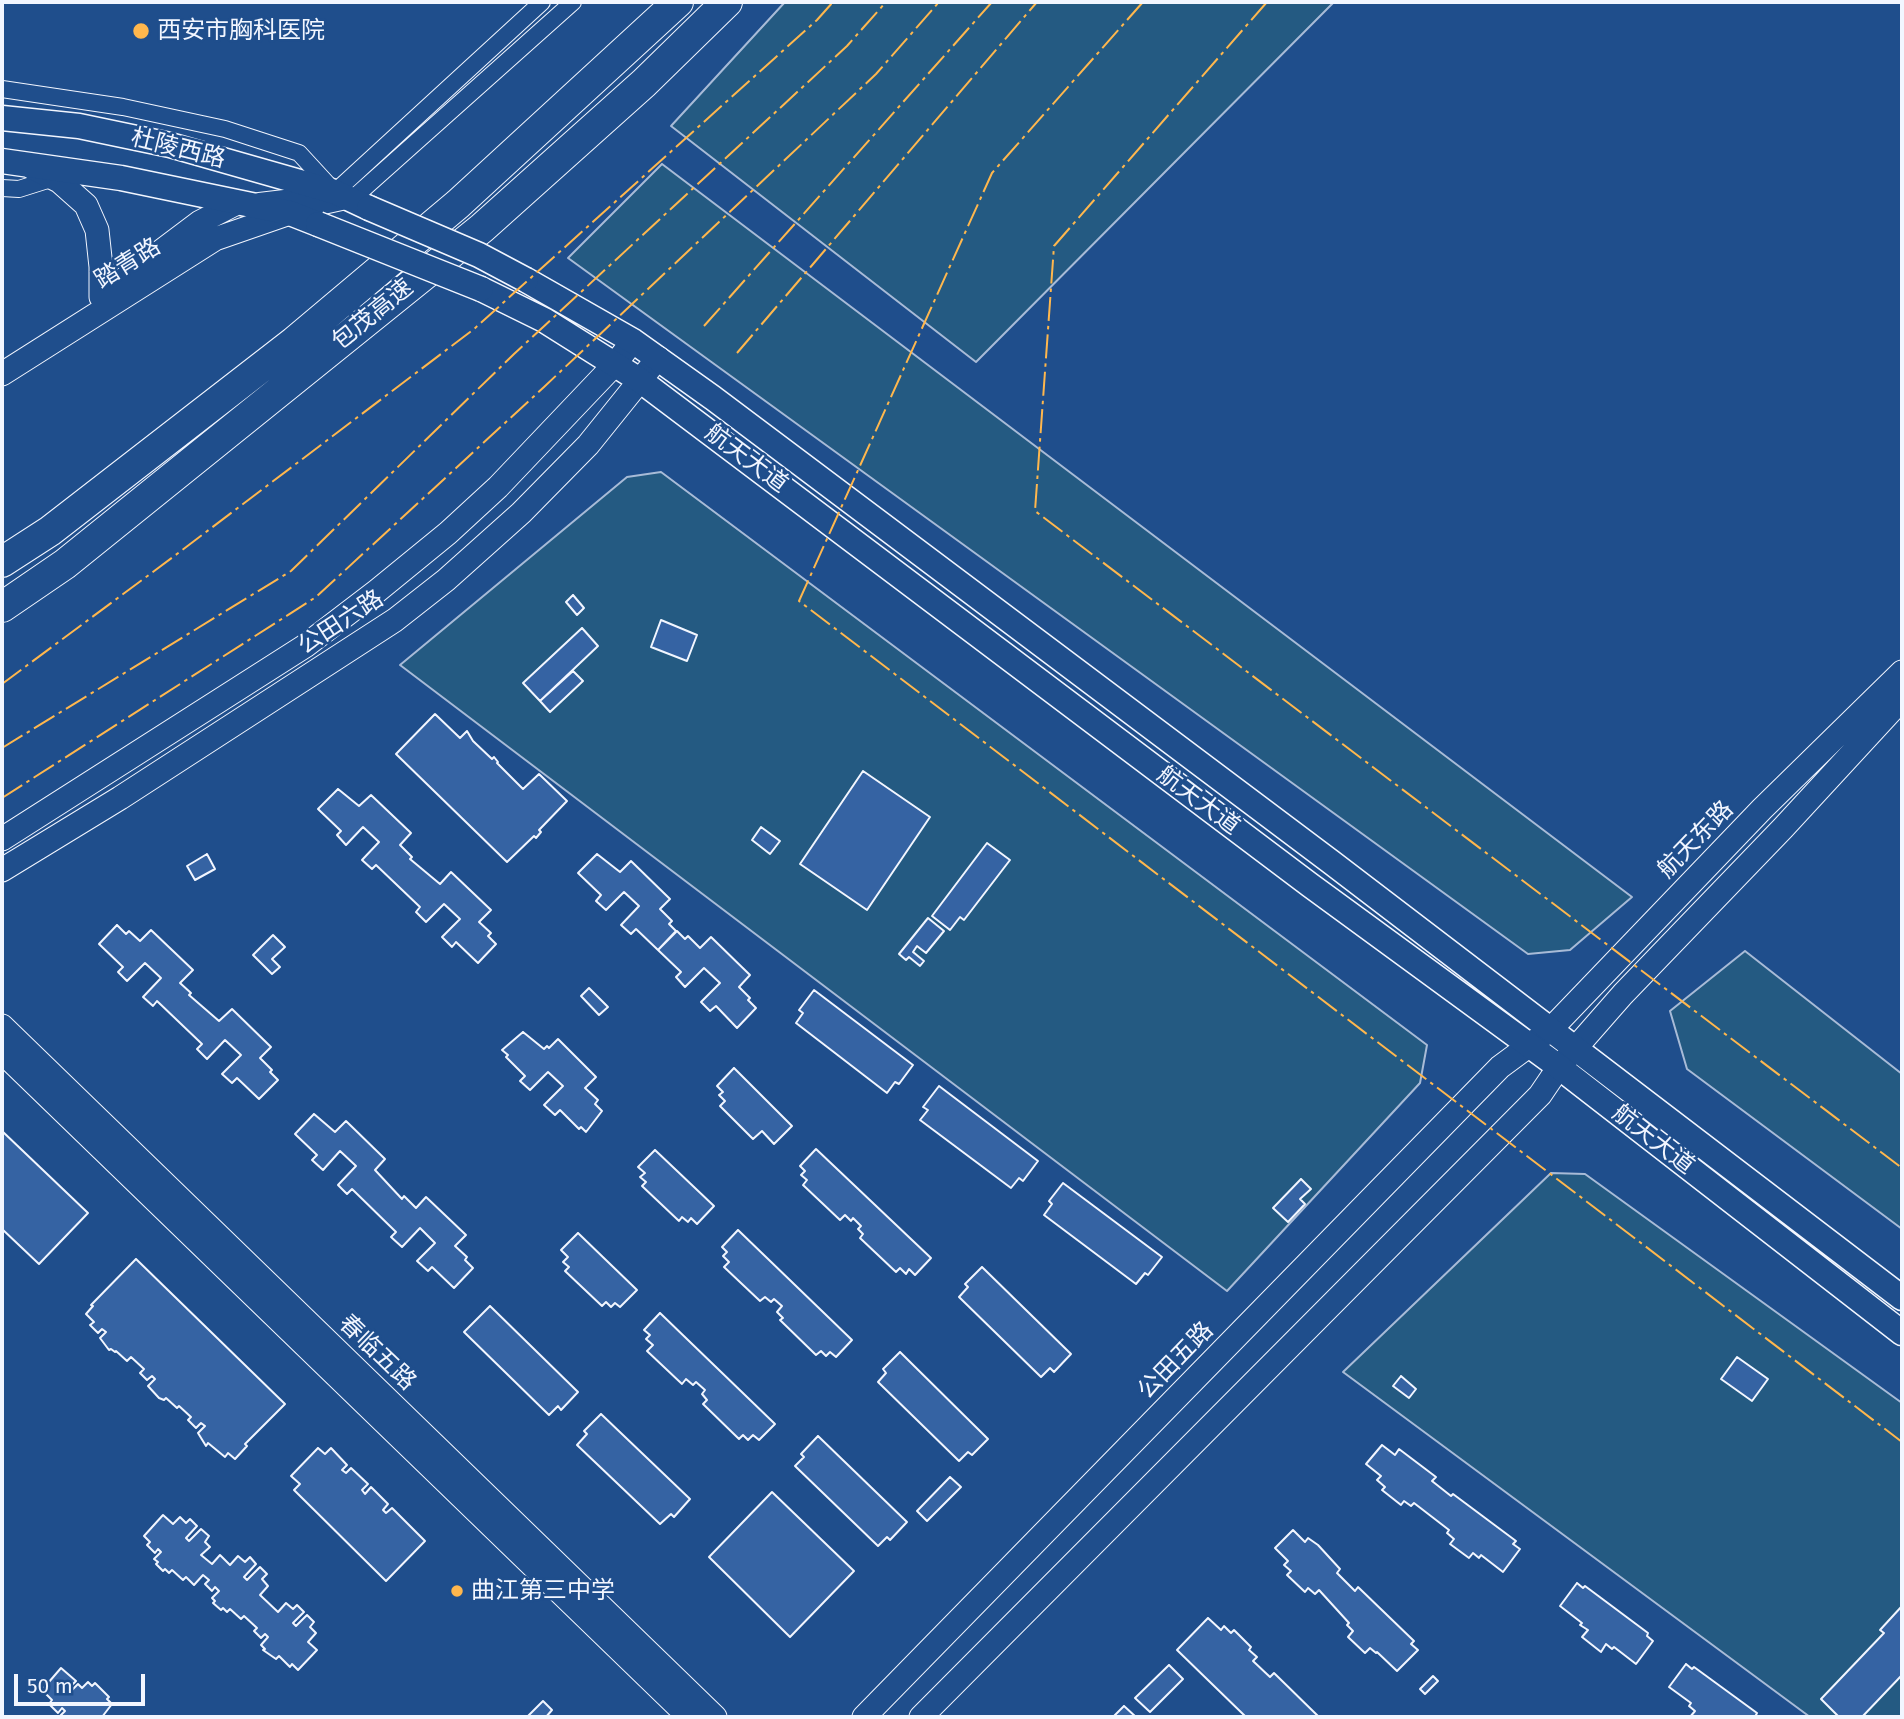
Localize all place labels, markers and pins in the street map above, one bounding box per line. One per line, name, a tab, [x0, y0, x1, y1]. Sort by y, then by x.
place label: 西安市胸科医院	[157, 17, 325, 45]
marker: 西安市胸科医院	[131, 21, 151, 41]
place label: 曲江第三中学	[471, 1577, 615, 1605]
marker: 曲江第三中学	[449, 1583, 465, 1599]

